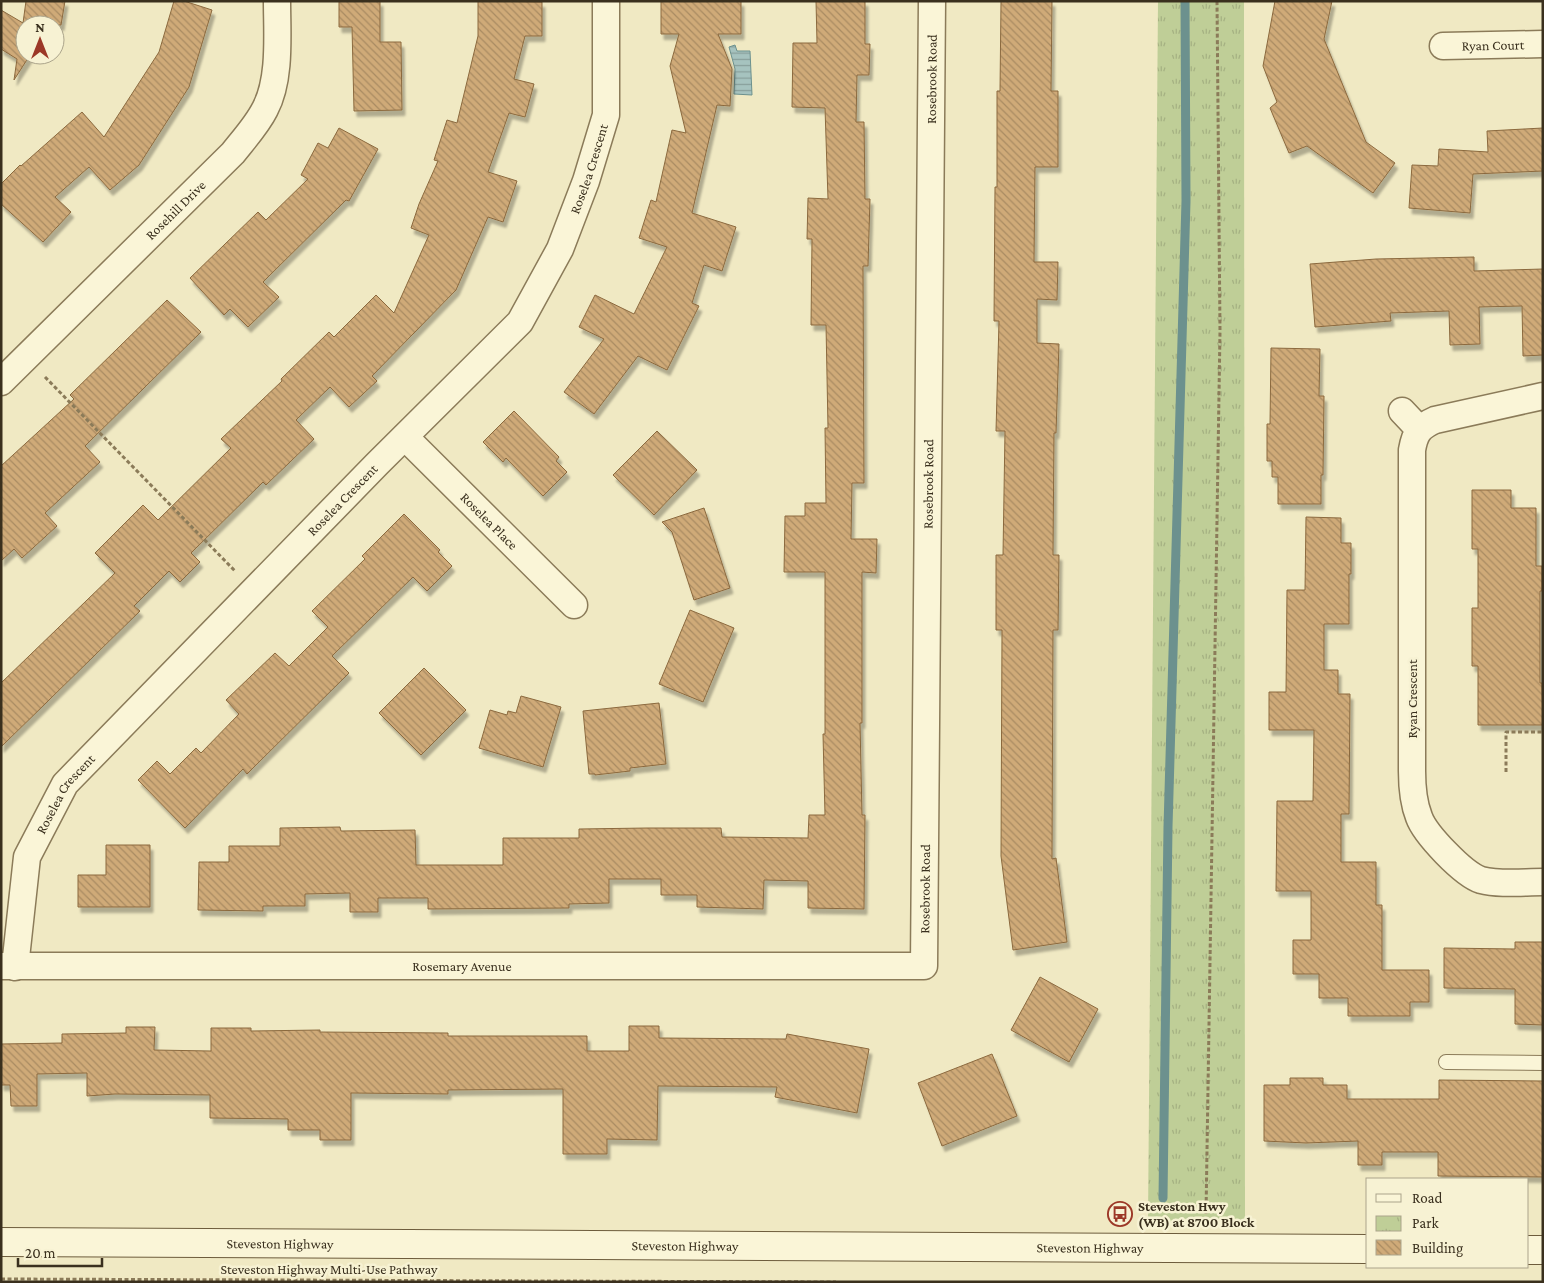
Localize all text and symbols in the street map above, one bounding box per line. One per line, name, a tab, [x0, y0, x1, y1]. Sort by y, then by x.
north arrow	[15, 15, 65, 65]
text: N	[35, 19, 45, 35]
street label: Rosebrook Road	[923, 34, 940, 124]
street label: Ryan Court	[1461, 36, 1525, 54]
street label: Roselea Crescent	[566, 121, 611, 216]
street label: Rosehill Drive	[142, 177, 209, 243]
street label: Rosebrook Road	[920, 438, 936, 529]
street label: Roselea Crescent	[304, 460, 381, 539]
street label: Roselea Place	[457, 489, 521, 553]
street label: Ryan Crescent	[1404, 659, 1420, 739]
street label: Roselea Crescent	[33, 750, 98, 836]
street label: Rosebrook Road	[916, 843, 933, 934]
street label: Rosemary Avenue	[412, 958, 512, 974]
legend	[1366, 1178, 1529, 1268]
text: Road	[1412, 1190, 1443, 1206]
place label: Steveston Hwy (WB) at 8700 Block	[1138, 1198, 1255, 1231]
bus stop icon: Steveston Hwy (WB) at 8700 Block	[1107, 1201, 1133, 1227]
text: Park	[1412, 1215, 1439, 1231]
street label: Steveston Highway	[226, 1235, 334, 1252]
scale bar	[18, 1236, 101, 1268]
street label: Steveston Highway	[631, 1237, 739, 1254]
street label: Steveston Highway	[1036, 1239, 1144, 1256]
text: Building	[1412, 1240, 1463, 1257]
text: 20 m	[25, 1245, 56, 1261]
street label: Steveston Highway Multi-Use Pathway	[220, 1261, 438, 1277]

